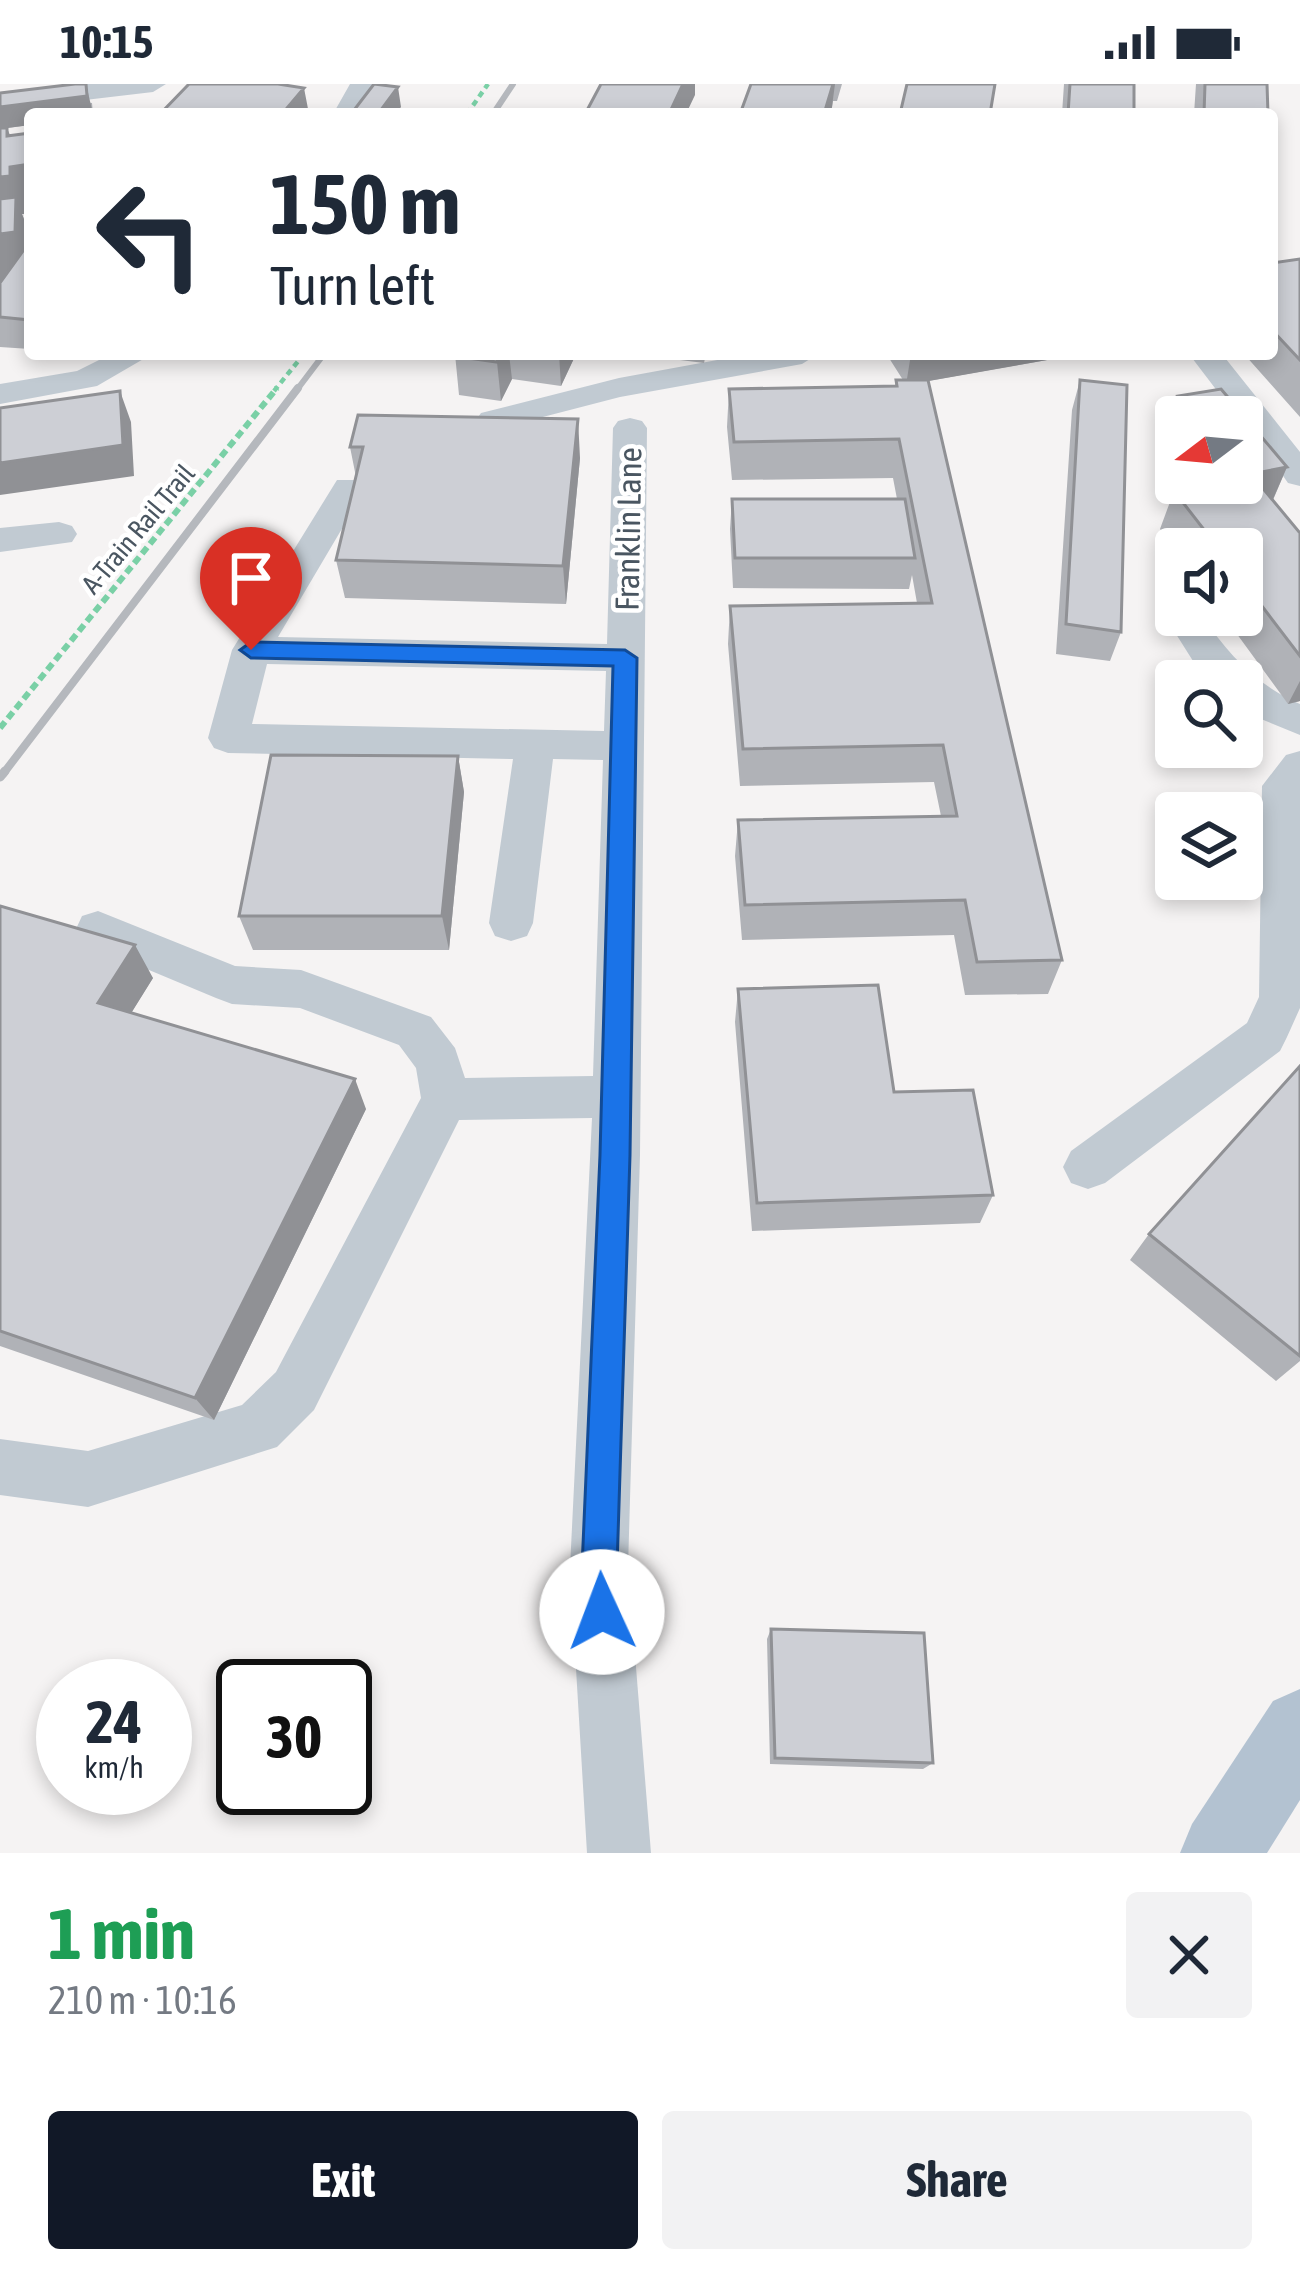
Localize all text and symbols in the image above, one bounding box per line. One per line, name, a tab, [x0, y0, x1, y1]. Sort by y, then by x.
text: 10:15	[60, 16, 154, 68]
icon: left	[72, 156, 228, 312]
text: 150 m	[270, 156, 460, 252]
text: Turn left	[270, 255, 435, 316]
north arrow	[1155, 396, 1263, 504]
map controls	[1155, 396, 1263, 900]
street label: Franklin Lane	[608, 447, 648, 611]
street label: A-Train Rail Trail	[75, 458, 201, 600]
pin	[200, 527, 302, 650]
button: sound	[1155, 528, 1263, 636]
icon: arrive	[218, 545, 284, 611]
button: search	[1155, 660, 1263, 768]
button: layers	[1155, 792, 1263, 900]
position arrow	[539, 1549, 665, 1675]
speed limit sign: 30	[216, 1659, 372, 1815]
text: 24	[86, 1687, 142, 1756]
text: km/h	[84, 1750, 144, 1784]
text: 1 min	[48, 1892, 195, 1974]
button: close	[1126, 1892, 1252, 2018]
text: 210 m · 10:16	[48, 1978, 237, 2022]
button: Exit	[48, 2111, 638, 2249]
button: Share	[662, 2111, 1252, 2249]

